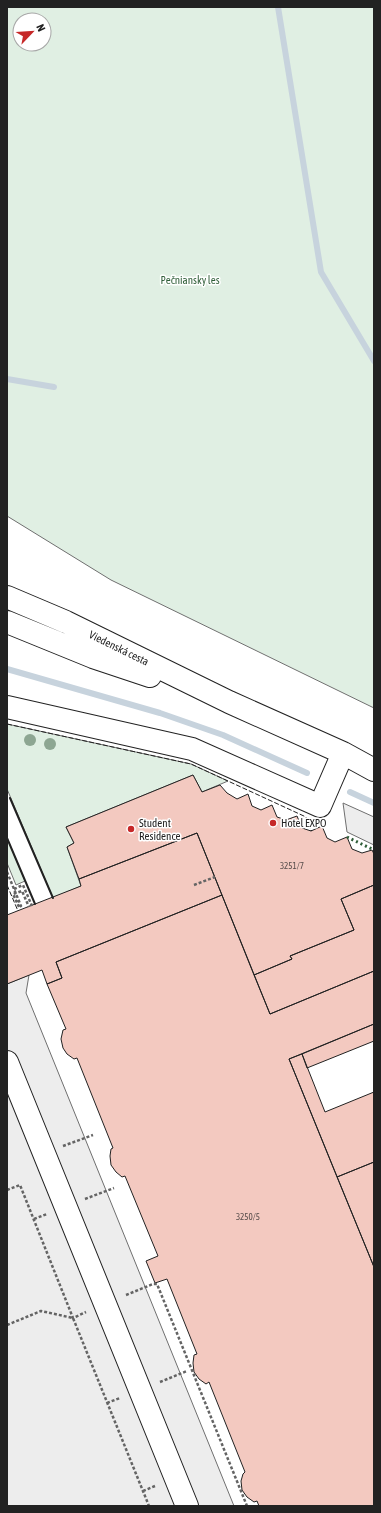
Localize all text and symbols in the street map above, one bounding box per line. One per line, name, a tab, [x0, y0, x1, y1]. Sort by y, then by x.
north arrow	[12, 12, 52, 52]
text: N	[34, 22, 48, 33]
park label: Pečniansky les	[160, 274, 220, 286]
street label: Viedenská cesta	[87, 628, 151, 668]
place label: Student Residence	[139, 817, 181, 842]
place label: Hotel EXPO	[281, 817, 327, 829]
marker: Hotel EXPO	[268, 818, 278, 828]
marker: Student Residence	[126, 824, 136, 834]
house number: 3251/7	[280, 861, 304, 871]
house number: 3250/5	[236, 1212, 260, 1222]

